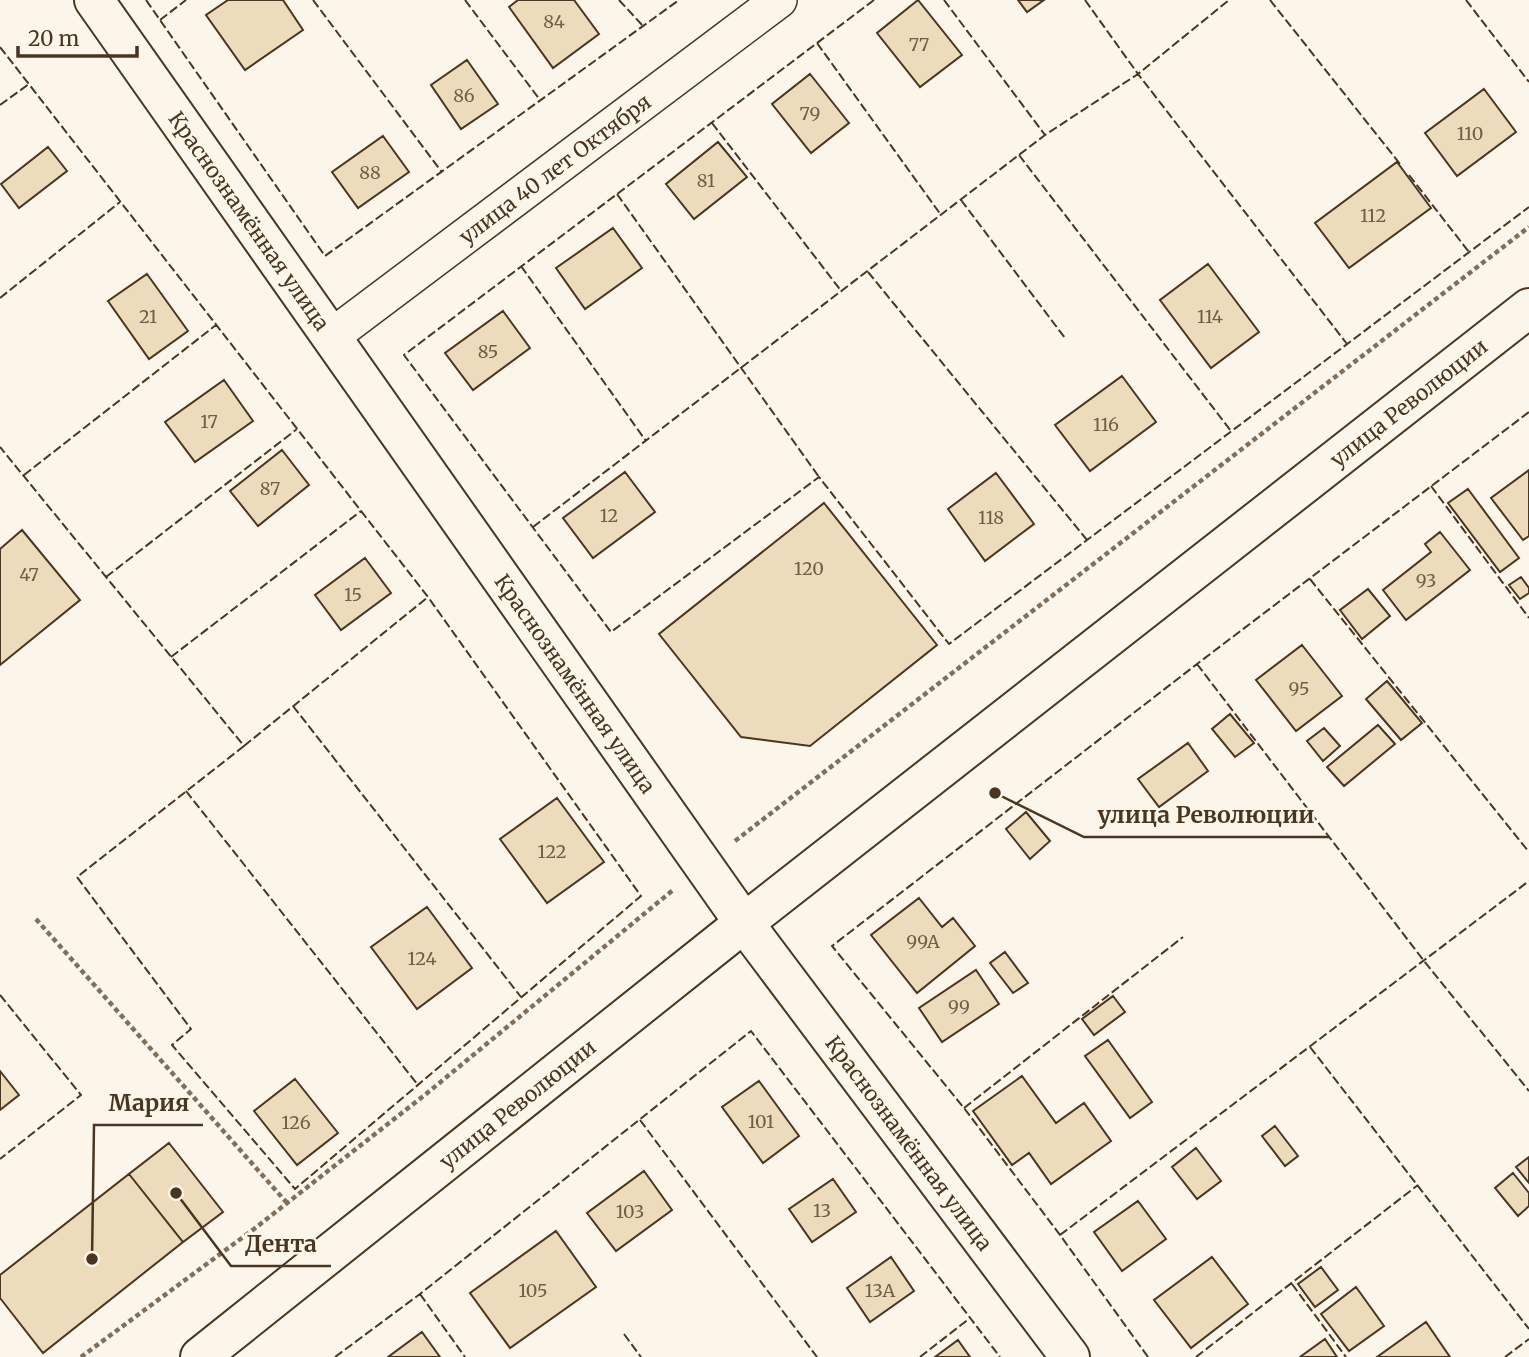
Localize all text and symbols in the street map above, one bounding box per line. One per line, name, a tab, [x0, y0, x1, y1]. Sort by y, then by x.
house number: 84	[543, 10, 565, 33]
scale bar	[18, 14, 136, 58]
text: 20 m	[28, 25, 80, 52]
house number: 77	[909, 33, 929, 56]
house number: 86	[453, 84, 475, 107]
street label: улица 40 лет Октября	[453, 88, 656, 250]
house number: 79	[800, 102, 820, 125]
street label: Краснознамённая улица	[163, 106, 336, 336]
house number: 110	[1457, 122, 1483, 145]
house number: 88	[359, 161, 381, 184]
house number: 81	[697, 169, 715, 192]
house number: 112	[1360, 204, 1386, 227]
house number: 21	[139, 305, 157, 328]
house number: 114	[1197, 305, 1223, 328]
street label: улица Революции	[1324, 332, 1493, 472]
house number: 85	[478, 340, 498, 363]
house number: 17	[200, 410, 218, 433]
house number: 116	[1093, 413, 1119, 436]
house number: 87	[260, 477, 280, 500]
house number: 12	[600, 504, 618, 527]
house number: 118	[978, 506, 1004, 529]
house number: 120	[794, 557, 824, 580]
house number: 47	[19, 563, 39, 586]
street label: Краснознамённая улица	[489, 569, 662, 798]
house number: 93	[1416, 569, 1436, 592]
house number: 15	[344, 583, 362, 606]
house number: 95	[1289, 677, 1310, 700]
callout: улица Революции	[1084, 793, 1329, 837]
text: улица Революции	[1097, 800, 1315, 829]
house number: 122	[538, 840, 566, 863]
house number: 99А	[906, 930, 940, 953]
house number: 124	[407, 947, 437, 970]
house number: 99	[948, 995, 970, 1018]
street label: Краснознамённая улица	[820, 1030, 999, 1256]
street label: улица Революции	[434, 1033, 601, 1174]
callout: Мария	[94, 1081, 203, 1125]
text: Мария	[109, 1088, 189, 1117]
house number: 101	[748, 1110, 774, 1133]
house number: 126	[281, 1111, 311, 1134]
house number: 13	[813, 1199, 831, 1222]
house number: 103	[616, 1200, 644, 1223]
callout: Дента	[231, 1222, 331, 1266]
text: Дента	[245, 1229, 317, 1258]
house number: 105	[518, 1279, 548, 1302]
house number: 13А	[865, 1279, 895, 1302]

